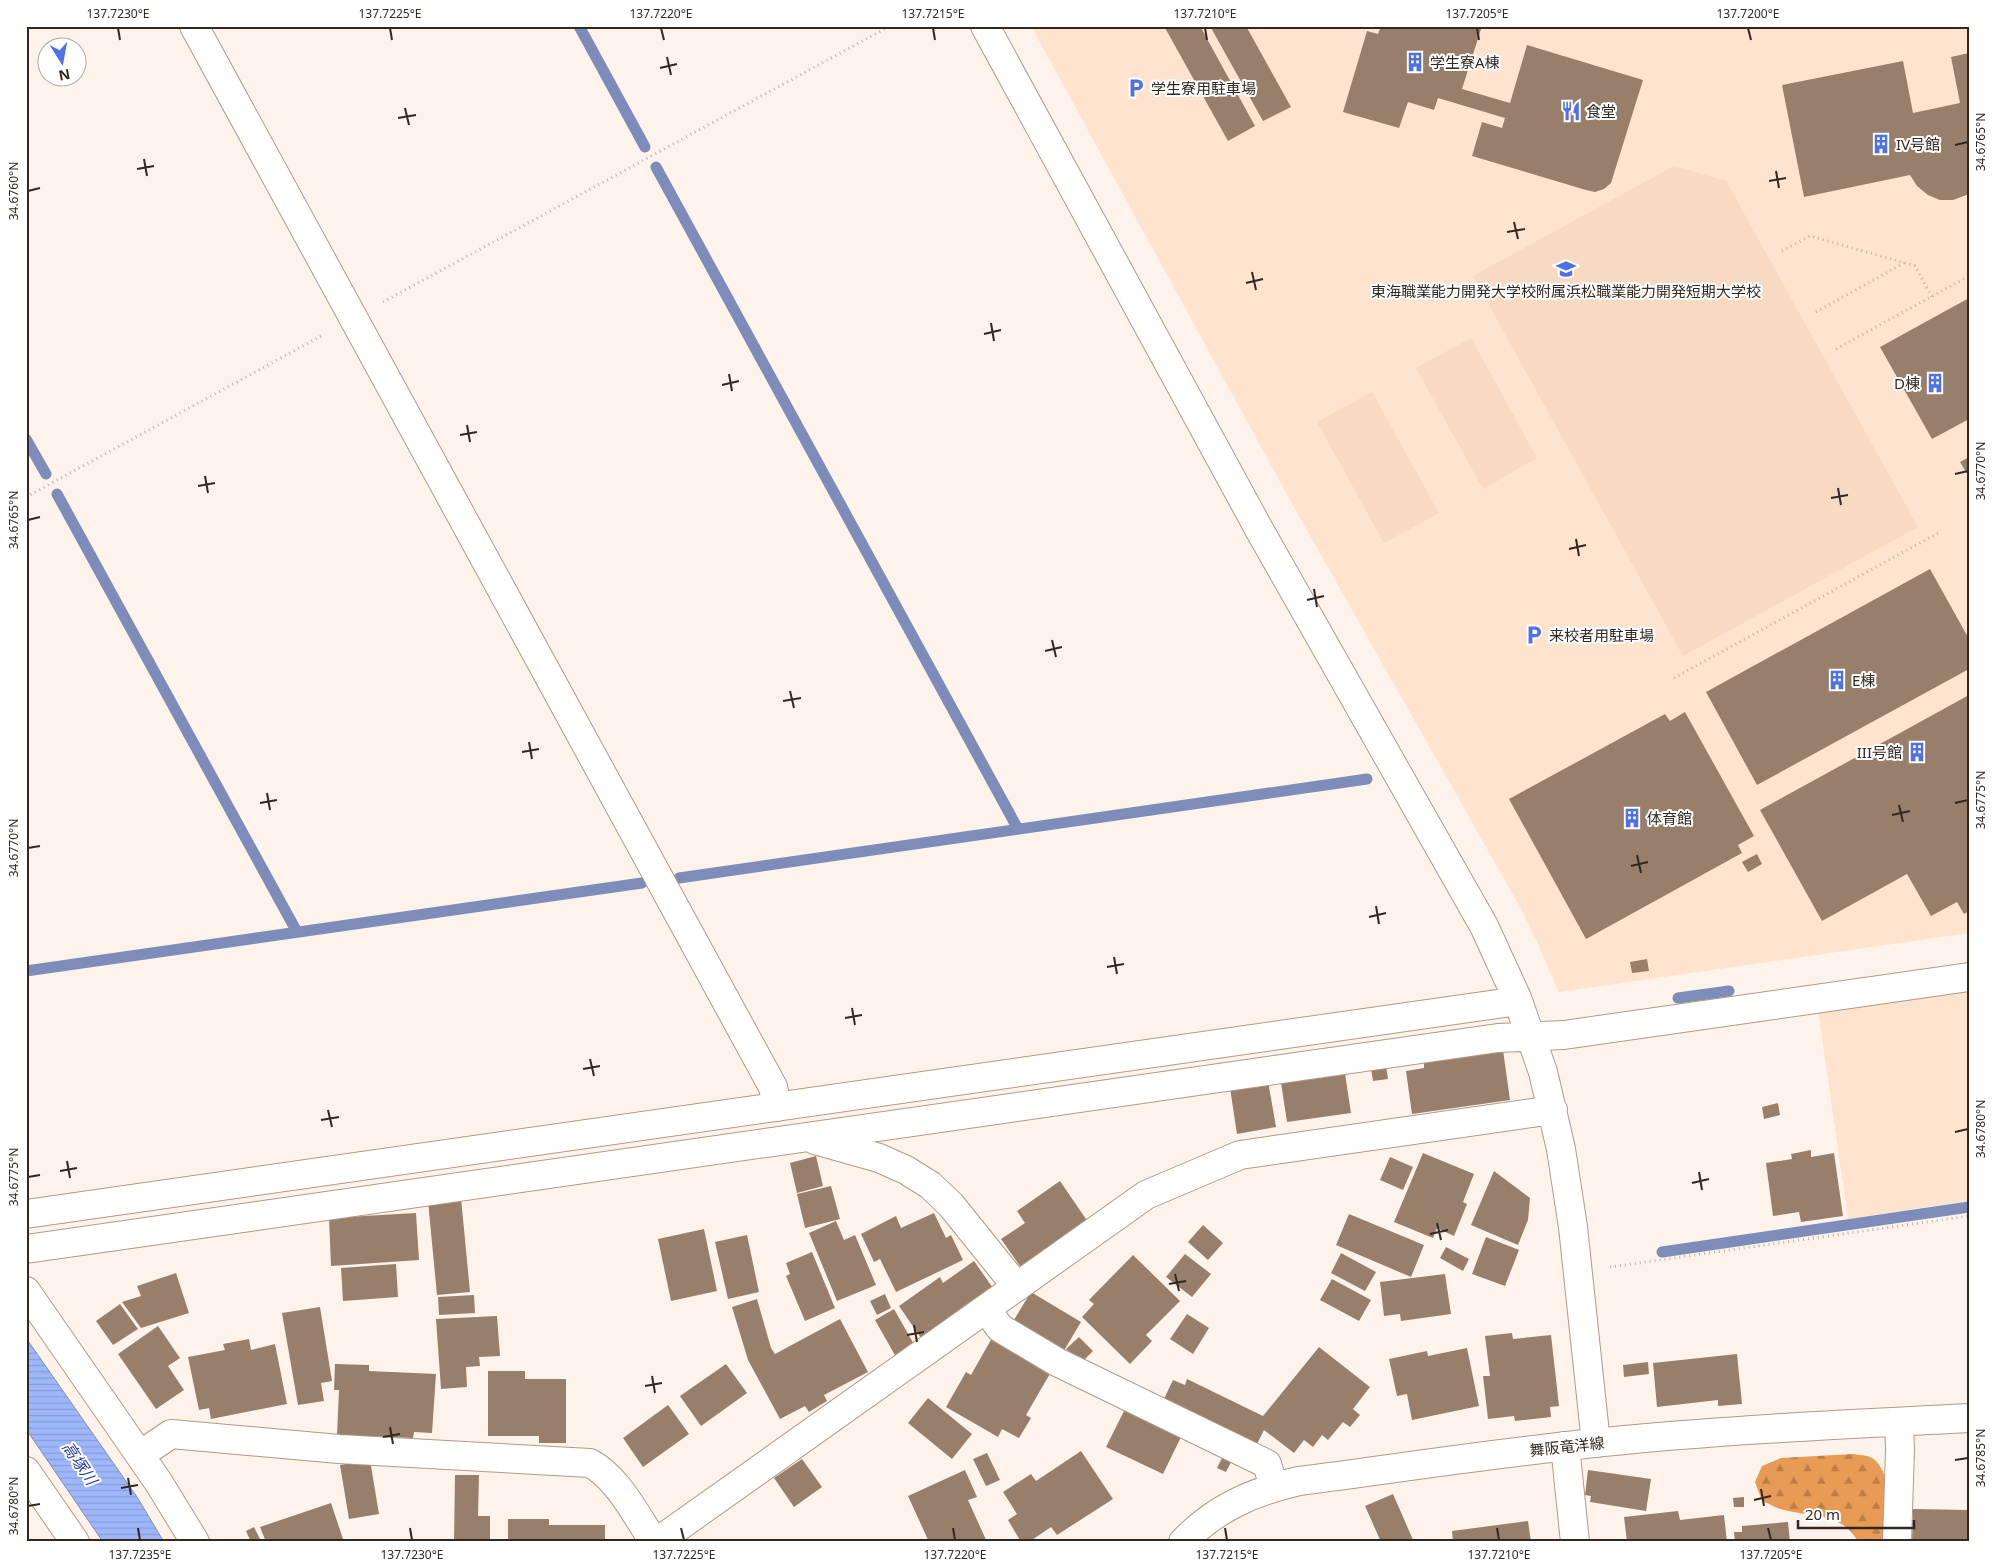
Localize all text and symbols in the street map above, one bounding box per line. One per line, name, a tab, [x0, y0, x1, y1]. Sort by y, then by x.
text: 137.7230°E	[86, 5, 150, 22]
text: 137.7225°E	[358, 5, 422, 22]
text: 137.7220°E	[629, 5, 693, 22]
text: 137.7215°E	[901, 5, 965, 22]
text: 137.7210°E	[1173, 5, 1237, 22]
text: 137.7205°E	[1445, 5, 1509, 22]
text: 137.7200°E	[1716, 5, 1780, 22]
north arrow	[38, 38, 88, 88]
building icon: 学生寮A棟	[1404, 51, 1426, 73]
place label: 学生寮A棟	[1430, 52, 1500, 72]
text: N	[57, 65, 72, 86]
parking icon: 学生寮用駐車場	[1125, 77, 1147, 99]
place label: 学生寮用駐車場	[1151, 78, 1256, 98]
restaurant icon: 食堂	[1560, 100, 1582, 122]
place label: 食堂	[1586, 101, 1616, 121]
text: 34.6765°N	[1972, 113, 1989, 171]
building icon: IV号館	[1870, 133, 1892, 155]
place label: IV号館	[1896, 134, 1940, 154]
text: 34.6760°N	[5, 162, 22, 220]
school or university icon: 東海職業能力開発大学校附属浜松職業能力開発短期大学校	[1555, 258, 1577, 280]
place label: 東海職業能力開発大学校附属浜松職業能力開発短期大学校	[1371, 281, 1761, 301]
building icon: D棟	[1924, 372, 1946, 394]
place label: D棟	[1894, 373, 1920, 393]
text: 34.6770°N	[1972, 442, 1989, 500]
text: 34.6765°N	[5, 491, 22, 549]
parking icon: 来校者用駐車場	[1523, 624, 1545, 646]
place label: 来校者用駐車場	[1549, 625, 1654, 645]
building icon: E棟	[1826, 669, 1848, 691]
place label: E棟	[1852, 670, 1875, 690]
building icon: III号館	[1906, 741, 1928, 763]
place label: III号館	[1857, 742, 1902, 762]
text: 34.6775°N	[1972, 771, 1989, 829]
building icon: 体育館	[1621, 807, 1643, 829]
place label: 体育館	[1647, 808, 1692, 828]
text: 34.6770°N	[5, 819, 22, 877]
text: 34.6780°N	[1972, 1100, 1989, 1158]
text: 34.6775°N	[5, 1148, 22, 1206]
text: 34.6785°N	[1972, 1429, 1989, 1487]
street label: 舞阪竜洋線	[1529, 1432, 1605, 1460]
water label: 高塚川	[57, 1437, 104, 1491]
text: 34.6780°N	[5, 1477, 22, 1535]
scale bar	[1798, 1498, 1914, 1530]
text: 20 m	[1805, 1504, 1840, 1524]
text: 137.7235°E	[108, 1546, 172, 1563]
text: 137.7230°E	[380, 1546, 444, 1563]
text: 137.7225°E	[652, 1546, 716, 1563]
text: 137.7220°E	[923, 1546, 987, 1563]
text: 137.7215°E	[1195, 1546, 1259, 1563]
text: 137.7210°E	[1467, 1546, 1531, 1563]
text: 137.7205°E	[1739, 1546, 1803, 1563]

